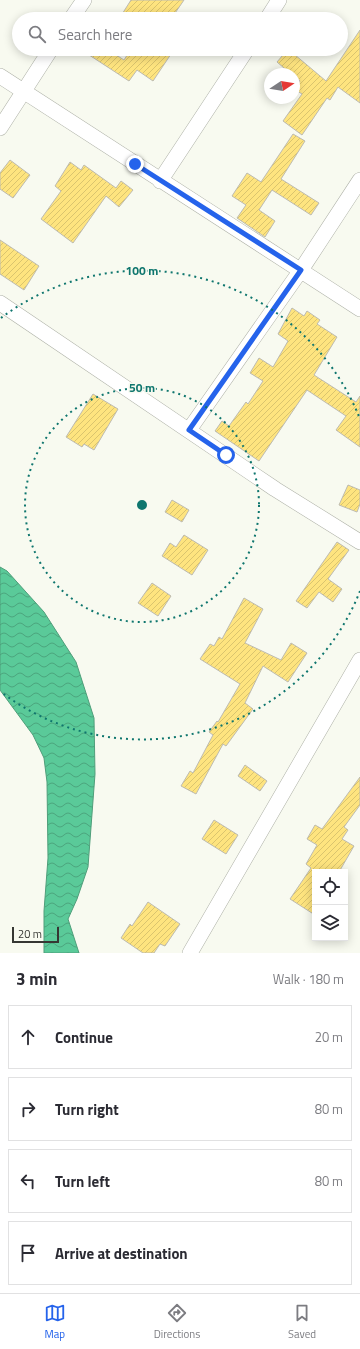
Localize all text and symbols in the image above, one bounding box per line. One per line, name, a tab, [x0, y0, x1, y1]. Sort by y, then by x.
search box	[12, 12, 348, 56]
icon: search	[26, 23, 48, 45]
text: Search here	[58, 23, 132, 46]
north arrow	[264, 68, 300, 104]
route end	[126, 155, 144, 173]
text: 100 m	[126, 261, 158, 280]
text: 50 m	[129, 378, 155, 397]
route start	[217, 446, 235, 464]
centre of rings	[135, 498, 149, 512]
map controls	[312, 869, 348, 941]
button: locate	[312, 869, 348, 905]
button: layers	[312, 905, 348, 941]
scale bar	[12, 925, 59, 944]
text: 20 m	[18, 926, 42, 942]
text: 3 min	[16, 966, 57, 992]
text: Walk · 180 m	[273, 969, 344, 989]
icon: ahead	[17, 1026, 39, 1048]
text: Continue	[55, 1026, 113, 1049]
text: 20 m	[315, 1027, 343, 1047]
icon: right	[17, 1098, 39, 1120]
text: Turn right	[55, 1098, 119, 1121]
text: 80 m	[315, 1099, 343, 1119]
icon: left	[17, 1170, 39, 1192]
text: Turn left	[55, 1170, 110, 1193]
text: 80 m	[315, 1171, 343, 1191]
icon: arrive	[17, 1242, 39, 1264]
text: Arrive at destination	[55, 1242, 188, 1265]
tab: Map	[44, 1302, 66, 1342]
tab: Directions	[154, 1302, 200, 1342]
tab: Saved	[288, 1302, 316, 1342]

